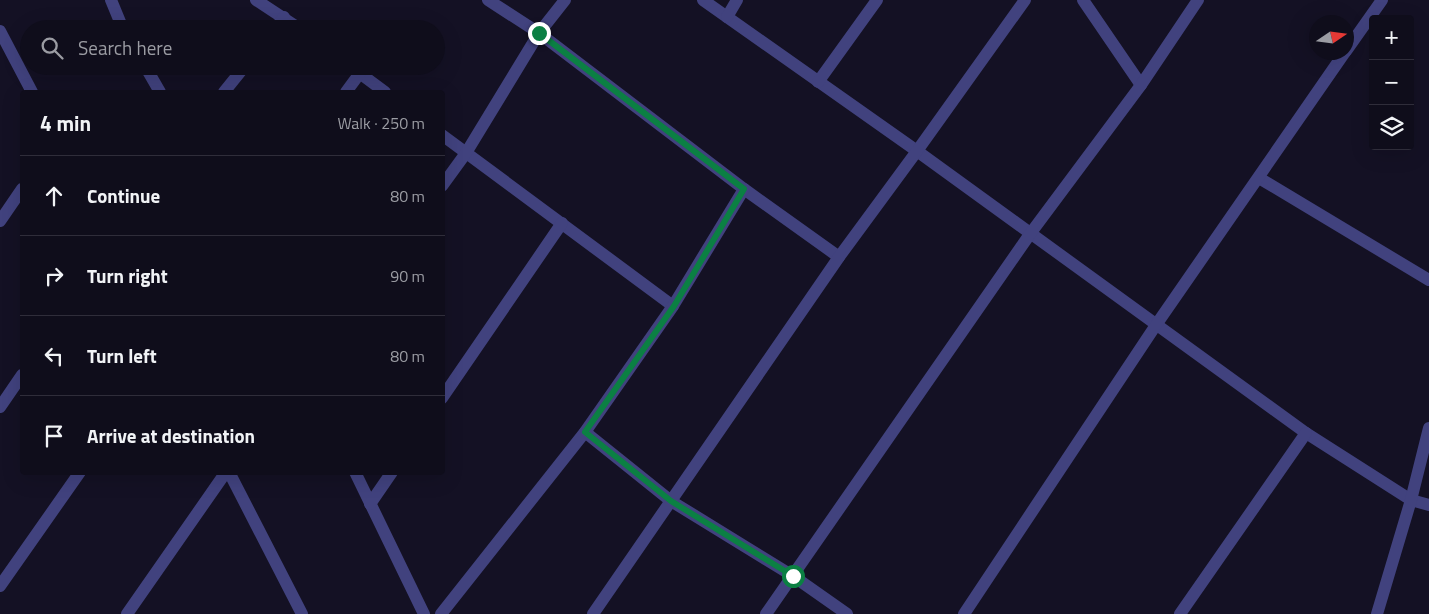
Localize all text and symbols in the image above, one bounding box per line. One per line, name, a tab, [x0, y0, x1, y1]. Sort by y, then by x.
north arrow	[1309, 15, 1354, 60]
map controls	[1369, 15, 1414, 150]
button: +	[1369, 15, 1414, 60]
search box	[20, 20, 445, 75]
route end	[528, 22, 551, 45]
text: Search here	[78, 33, 172, 62]
icon: search	[38, 34, 66, 62]
button: −	[1369, 60, 1414, 105]
button: layers	[1369, 105, 1414, 150]
text: 4 min	[40, 107, 91, 139]
text: Walk · 250 m	[337, 111, 425, 135]
text: Continue	[87, 181, 160, 210]
icon: ahead	[40, 182, 68, 210]
text: 80 m	[390, 184, 425, 208]
text: Turn right	[87, 261, 168, 290]
icon: right	[40, 262, 68, 290]
text: 90 m	[390, 264, 425, 288]
text: Turn left	[87, 341, 157, 370]
icon: left	[40, 342, 68, 370]
text: 80 m	[390, 344, 425, 368]
text: Arrive at destination	[87, 421, 255, 450]
icon: arrive	[40, 422, 68, 450]
route start	[782, 565, 805, 588]

